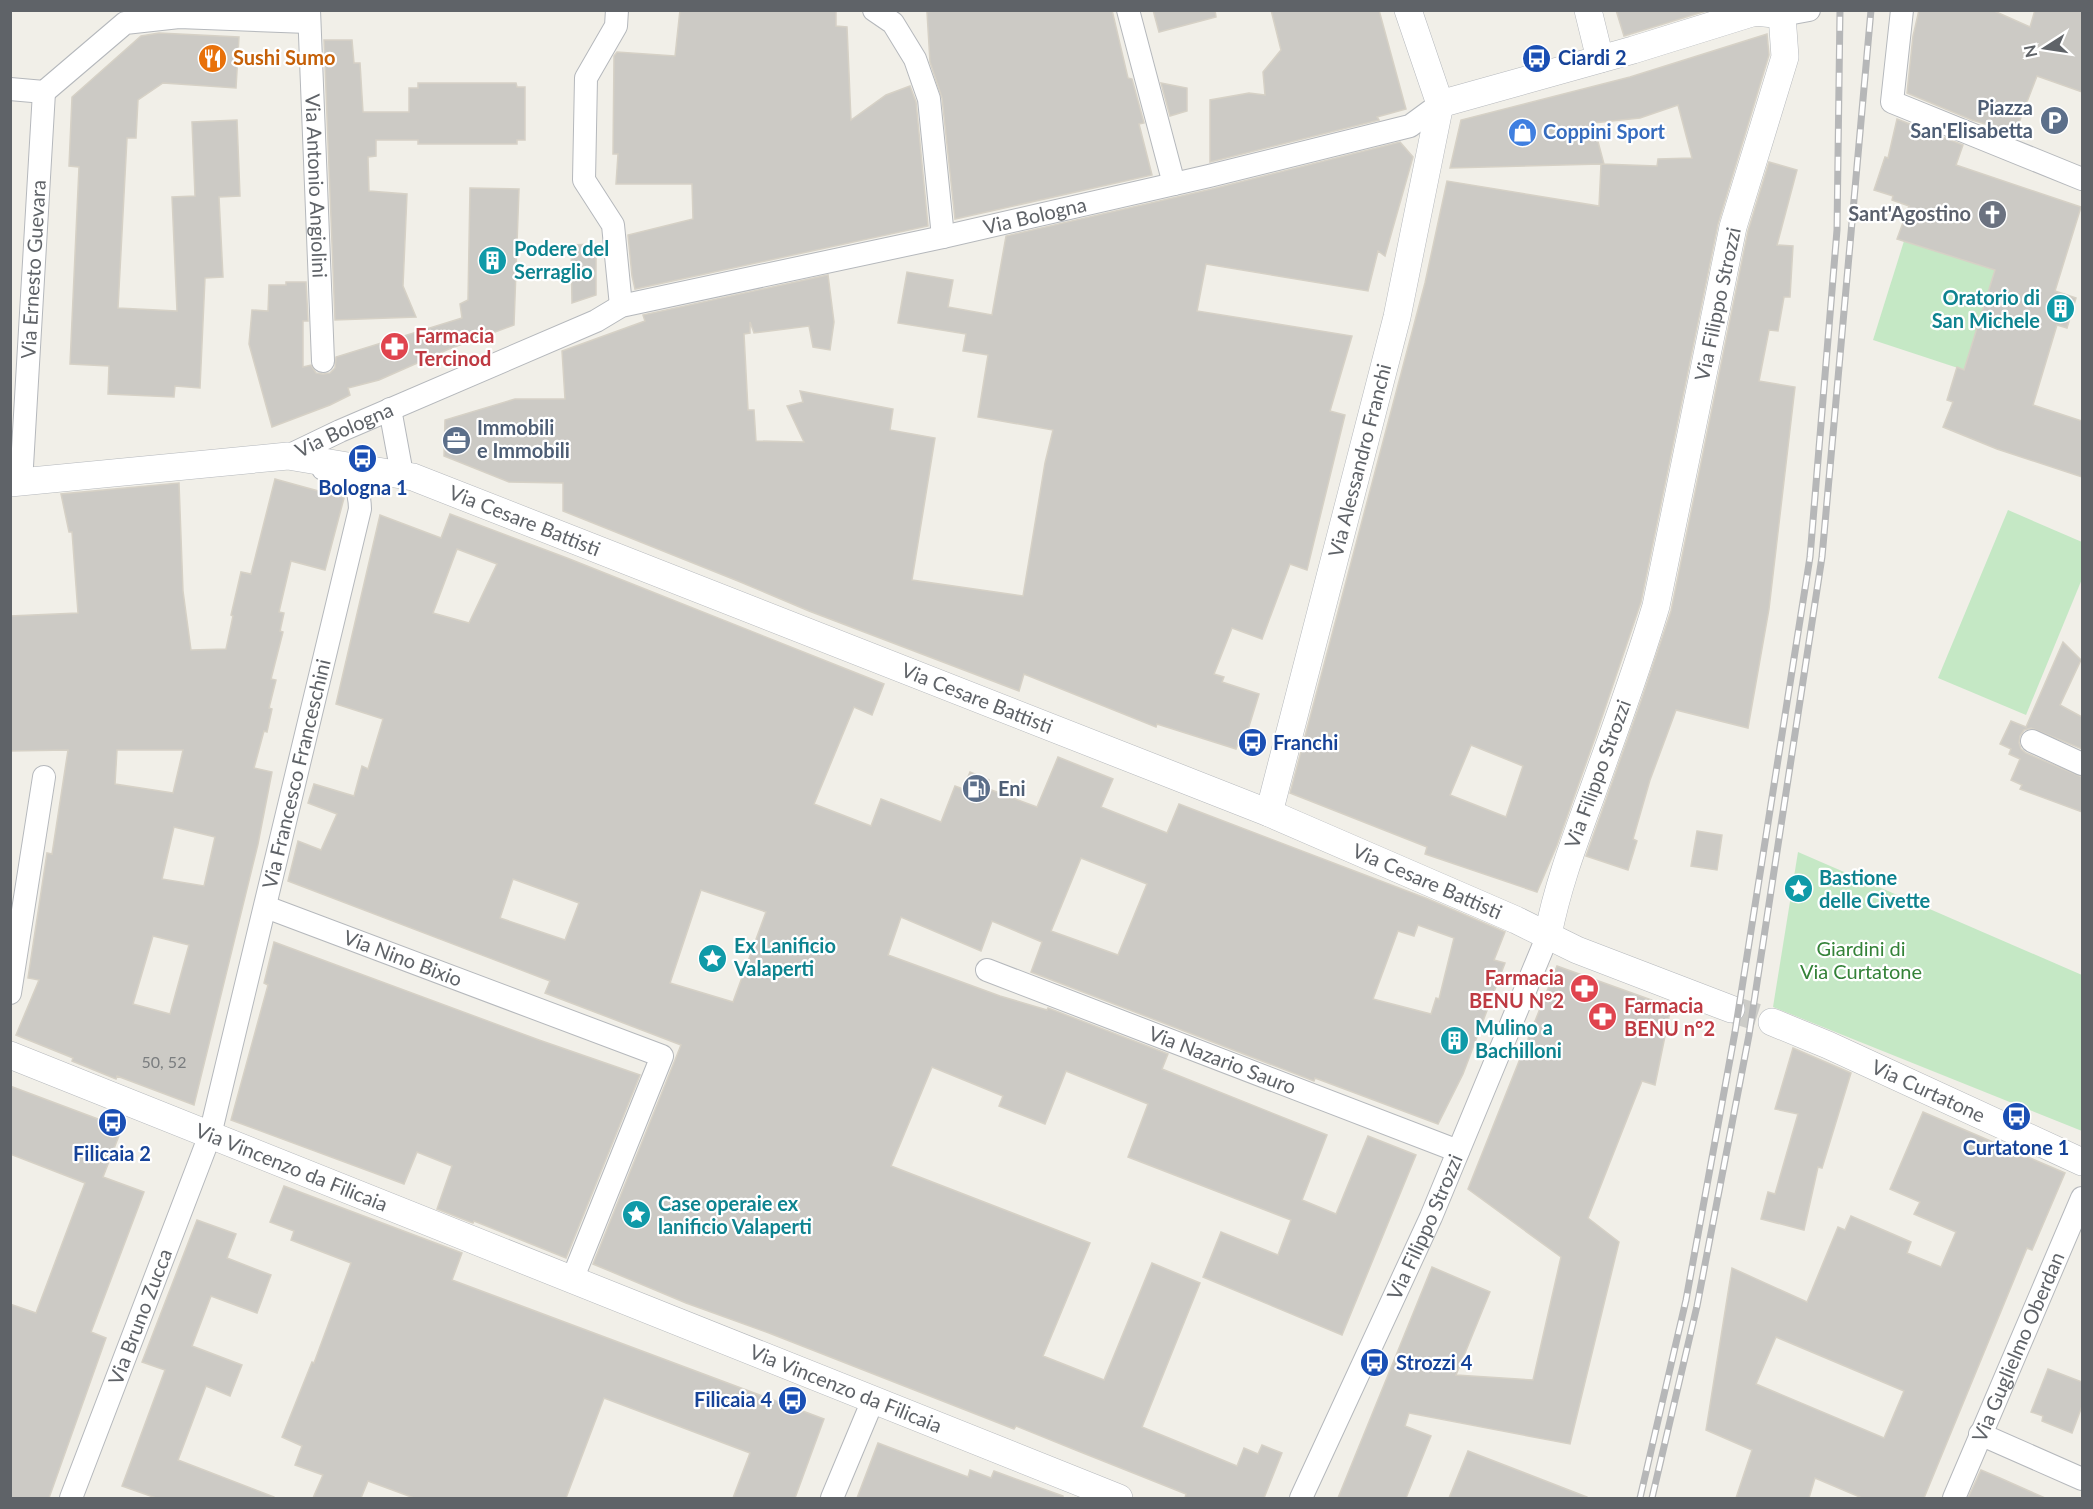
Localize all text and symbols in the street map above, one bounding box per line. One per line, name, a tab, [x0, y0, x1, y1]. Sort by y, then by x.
north arrow	[2015, 18, 2075, 78]
restaurant icon: Sushi Sumo	[196, 42, 228, 74]
bus stop icon: Ciardi 2	[1521, 42, 1553, 74]
text: N	[2019, 43, 2040, 59]
place label: Sushi Sumo	[233, 45, 335, 69]
place label: Ciardi 2	[1558, 45, 1627, 69]
street label: Via Antonio Angiolini	[301, 93, 333, 278]
place label: Piazza San'Elisabetta	[1910, 95, 2033, 142]
parking icon: Piazza San'Elisabetta	[2038, 104, 2070, 136]
shop icon: Coppini Sport	[1506, 116, 1538, 148]
place label: Coppini Sport	[1543, 119, 1666, 143]
street label: Via Ernesto Guevara	[15, 179, 50, 359]
street label: Via Bologna	[981, 192, 1089, 238]
church icon: Sant'Agostino	[1976, 198, 2008, 230]
place label: Sant'Agostino	[1848, 201, 1971, 225]
street label: Via Filippo Strozzi	[1689, 225, 1745, 383]
place label: Podere del Serraglio	[514, 236, 609, 283]
building icon: Podere del Serraglio	[477, 244, 509, 276]
place label: Oratorio di San Michele	[1932, 285, 2040, 332]
building icon: Oratorio di San Michele	[2045, 293, 2077, 325]
place label: Farmacia Tercinod	[415, 323, 494, 370]
pharmacy icon: Farmacia Tercinod	[378, 331, 410, 363]
street label: Via Alessandro Franchi	[1323, 361, 1395, 560]
street label: Via Bologna	[291, 397, 397, 462]
place label: Immobili e Immobili	[477, 415, 570, 462]
office icon: Immobili e Immobili	[440, 424, 472, 456]
bus stop icon: Bologna 1	[347, 442, 379, 474]
place label: Bologna 1	[318, 475, 408, 499]
street label: Via Cesare Battisti	[446, 479, 604, 560]
street label: Via Francesco Franceschini	[256, 656, 335, 891]
street label: Via Cesare Battisti	[898, 657, 1057, 738]
street label: Via Filippo Strozzi	[1559, 696, 1635, 851]
bus stop icon: Franchi	[1236, 727, 1268, 759]
place label: Franchi	[1273, 730, 1338, 754]
fuel station icon: Eni	[961, 773, 993, 805]
place label: Eni	[998, 776, 1026, 800]
street label: Via Cesare Battisti	[1349, 838, 1506, 924]
place label: Bastione delle Civette	[1819, 865, 1931, 912]
place icon: Bastione delle Civette	[1782, 873, 1814, 905]
street label: Via Nino Bixio	[340, 924, 466, 991]
place label: Ex Lanificio Valaperti	[733, 933, 836, 980]
park label: Giardini di Via Curtatone	[1800, 936, 1922, 983]
place icon: Ex Lanificio Valaperti	[697, 942, 729, 974]
place label: Farmacia BENU N°2	[1469, 965, 1564, 1012]
pharmacy icon: Farmacia BENU N°2	[1569, 973, 1601, 1005]
place label: Farmacia BENU n°2	[1624, 993, 1715, 1040]
pharmacy icon: Farmacia BENU n°2	[1587, 1001, 1619, 1033]
place label: Mulino a Bachilloni	[1475, 1015, 1562, 1062]
street label: Via Nazario Sauro	[1145, 1020, 1300, 1099]
building icon: Mulino a Bachilloni	[1438, 1024, 1470, 1056]
house number: 50, 52	[142, 1052, 186, 1071]
street label: Via Curtatone	[1868, 1054, 1989, 1127]
bus stop icon: Curtatone 1	[2000, 1101, 2032, 1133]
bus stop icon: Filicaia 2	[96, 1107, 128, 1139]
street label: Via Vincenzo da Filicaia	[192, 1117, 391, 1216]
place label: Curtatone 1	[1963, 1135, 2069, 1159]
place label: Filicaia 2	[73, 1141, 151, 1165]
street label: Via Filippo Strozzi	[1381, 1150, 1467, 1303]
place label: Case operaie ex lanificio Valaperti	[658, 1191, 812, 1238]
place icon: Case operaie ex lanificio Valaperti	[621, 1199, 653, 1231]
street label: Via Bruno Zucca	[103, 1245, 176, 1388]
street label: Via Guglielmo Oberdan	[1966, 1248, 2069, 1445]
street label: Via Vincenzo da Filicaia	[747, 1339, 946, 1437]
bus stop icon: Strozzi 4	[1359, 1347, 1391, 1379]
place label: Strozzi 4	[1396, 1350, 1473, 1374]
bus stop icon: Filicaia 4	[777, 1384, 809, 1416]
place label: Filicaia 4	[694, 1387, 772, 1411]

